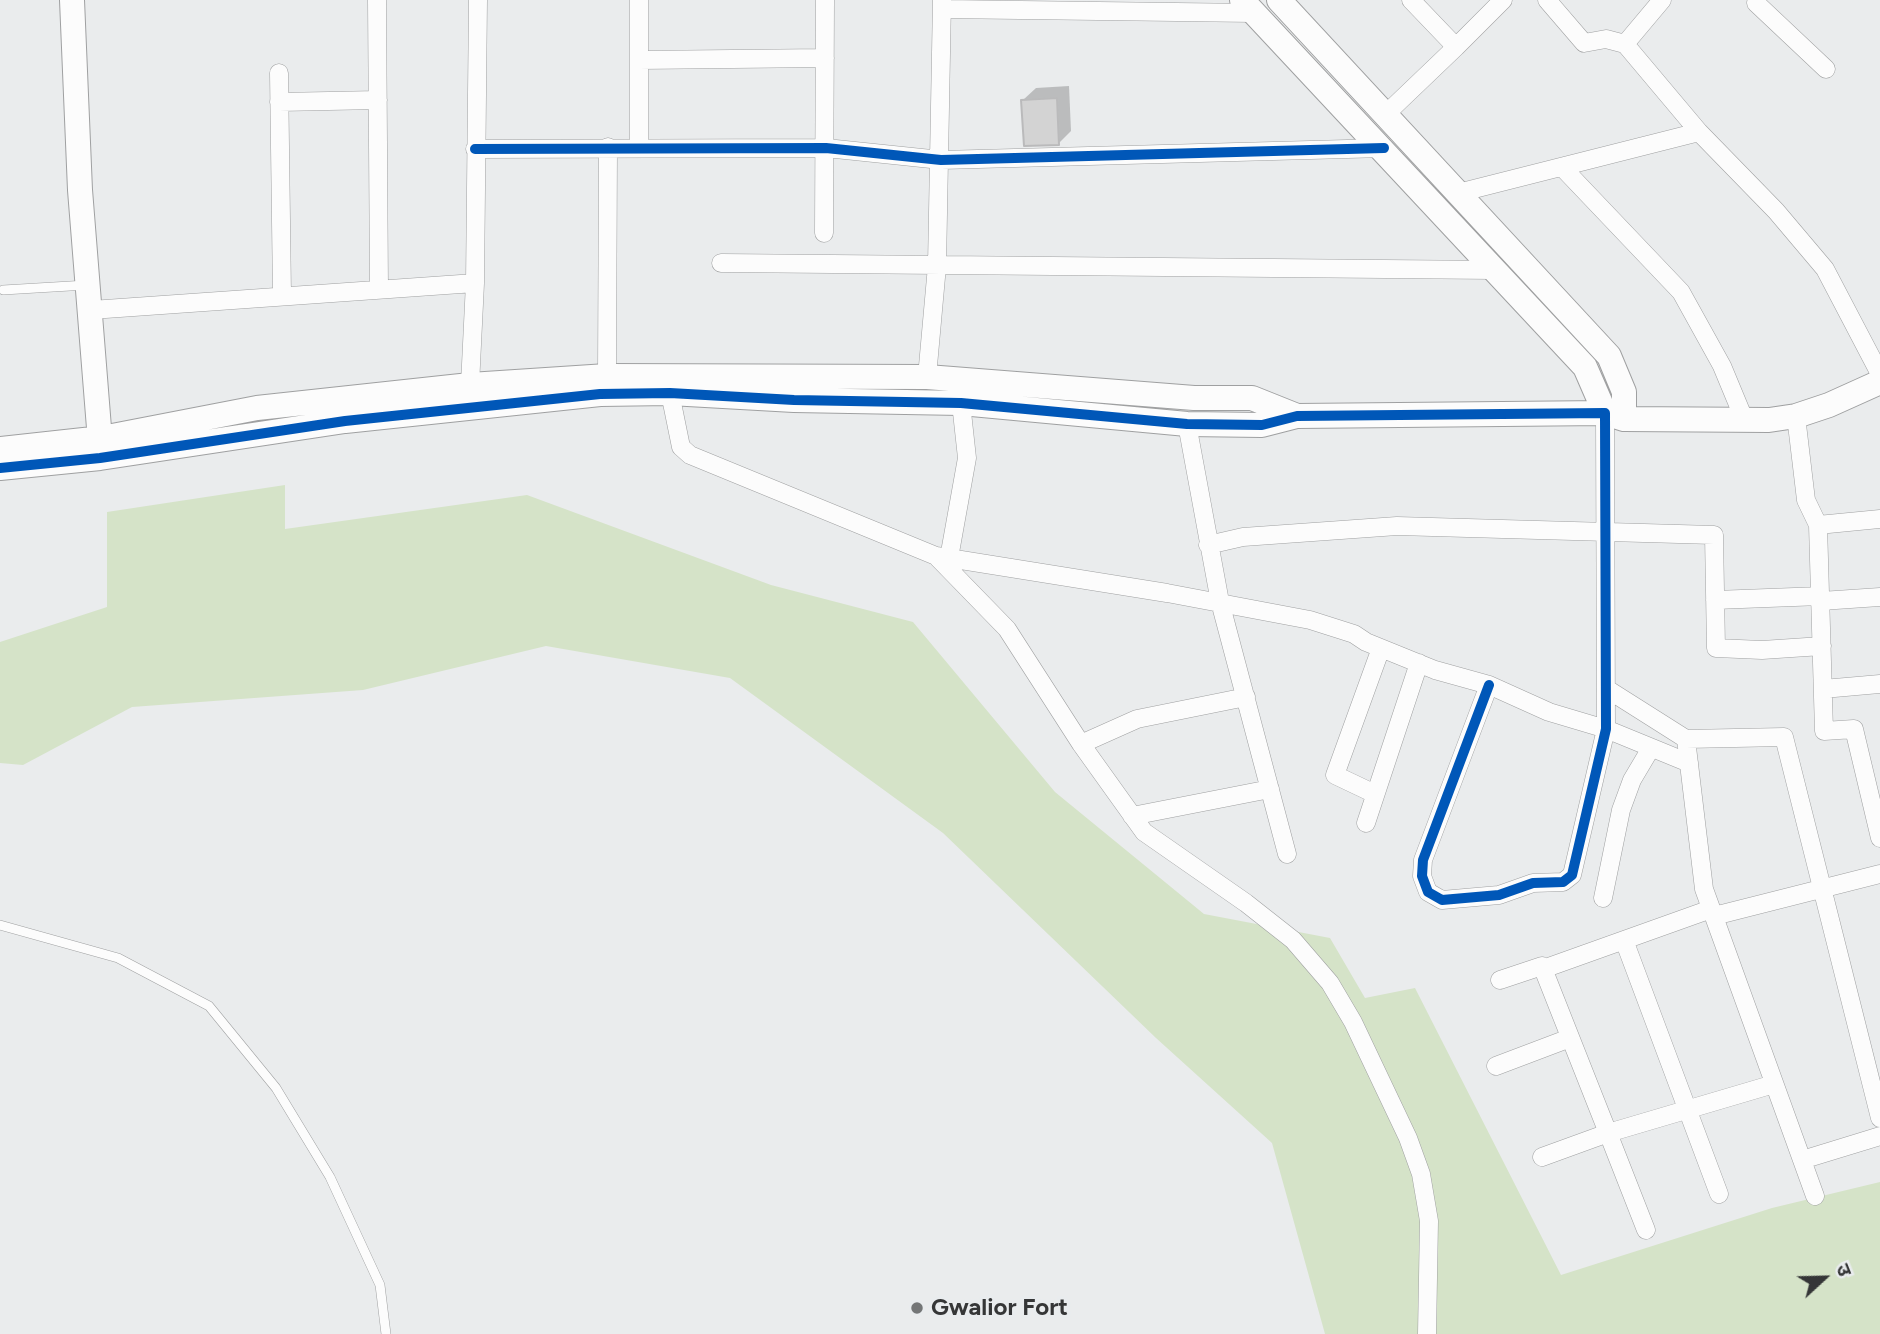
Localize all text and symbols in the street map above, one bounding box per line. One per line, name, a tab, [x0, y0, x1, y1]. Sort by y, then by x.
north arrow	[1789, 1243, 1859, 1313]
text: उ	[1831, 1260, 1857, 1279]
place label: Gwalior Fort	[931, 1294, 1068, 1322]
marker: Gwalior Fort	[909, 1300, 925, 1316]

